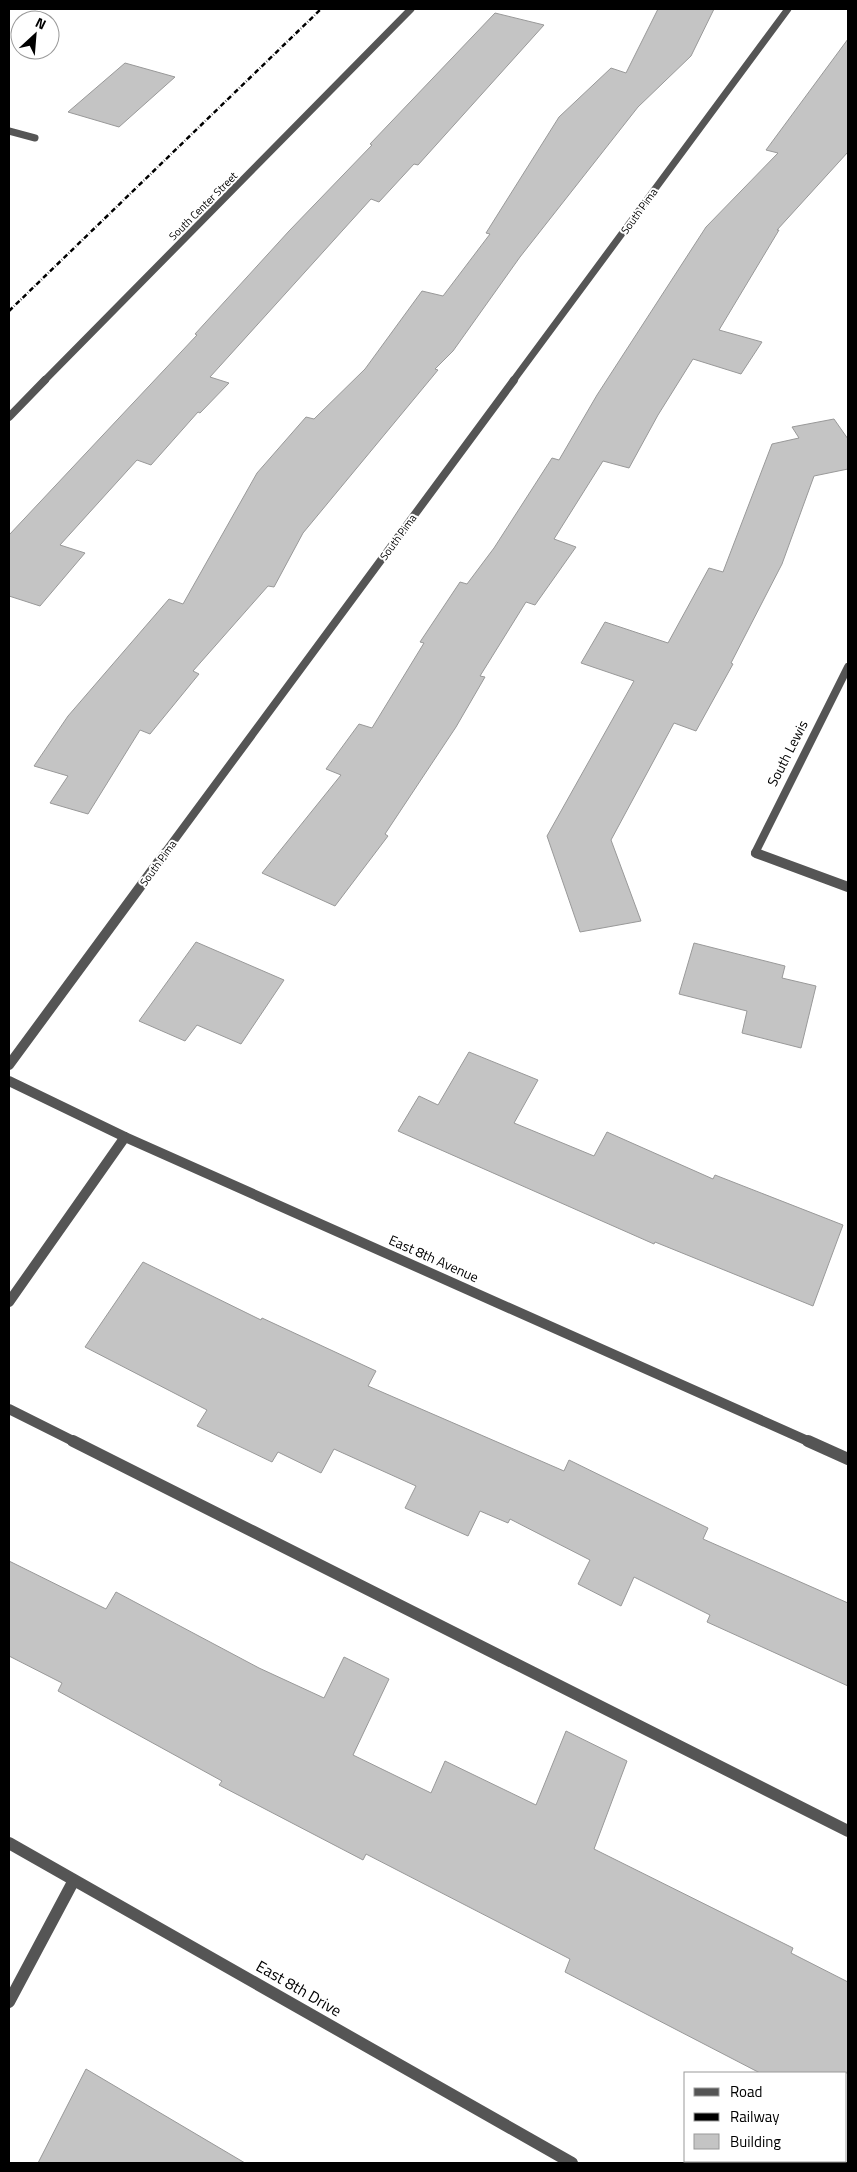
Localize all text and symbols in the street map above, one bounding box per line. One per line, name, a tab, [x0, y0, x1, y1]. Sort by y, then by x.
north arrow	[10, 10, 60, 60]
text: N	[32, 11, 50, 34]
street label: South Center Street	[165, 168, 241, 244]
street label: South Pima	[617, 184, 661, 237]
street label: South Pima	[376, 510, 420, 563]
street label: South Lewis	[761, 716, 813, 790]
street label: South Pima	[136, 836, 180, 889]
street label: East 8th Avenue	[386, 1229, 482, 1287]
street label: East 8th Drive	[252, 1954, 346, 2022]
legend	[684, 2072, 847, 2162]
text: Road	[730, 2080, 762, 2103]
text: Railway	[730, 2105, 780, 2128]
text: Building	[730, 2130, 781, 2153]

